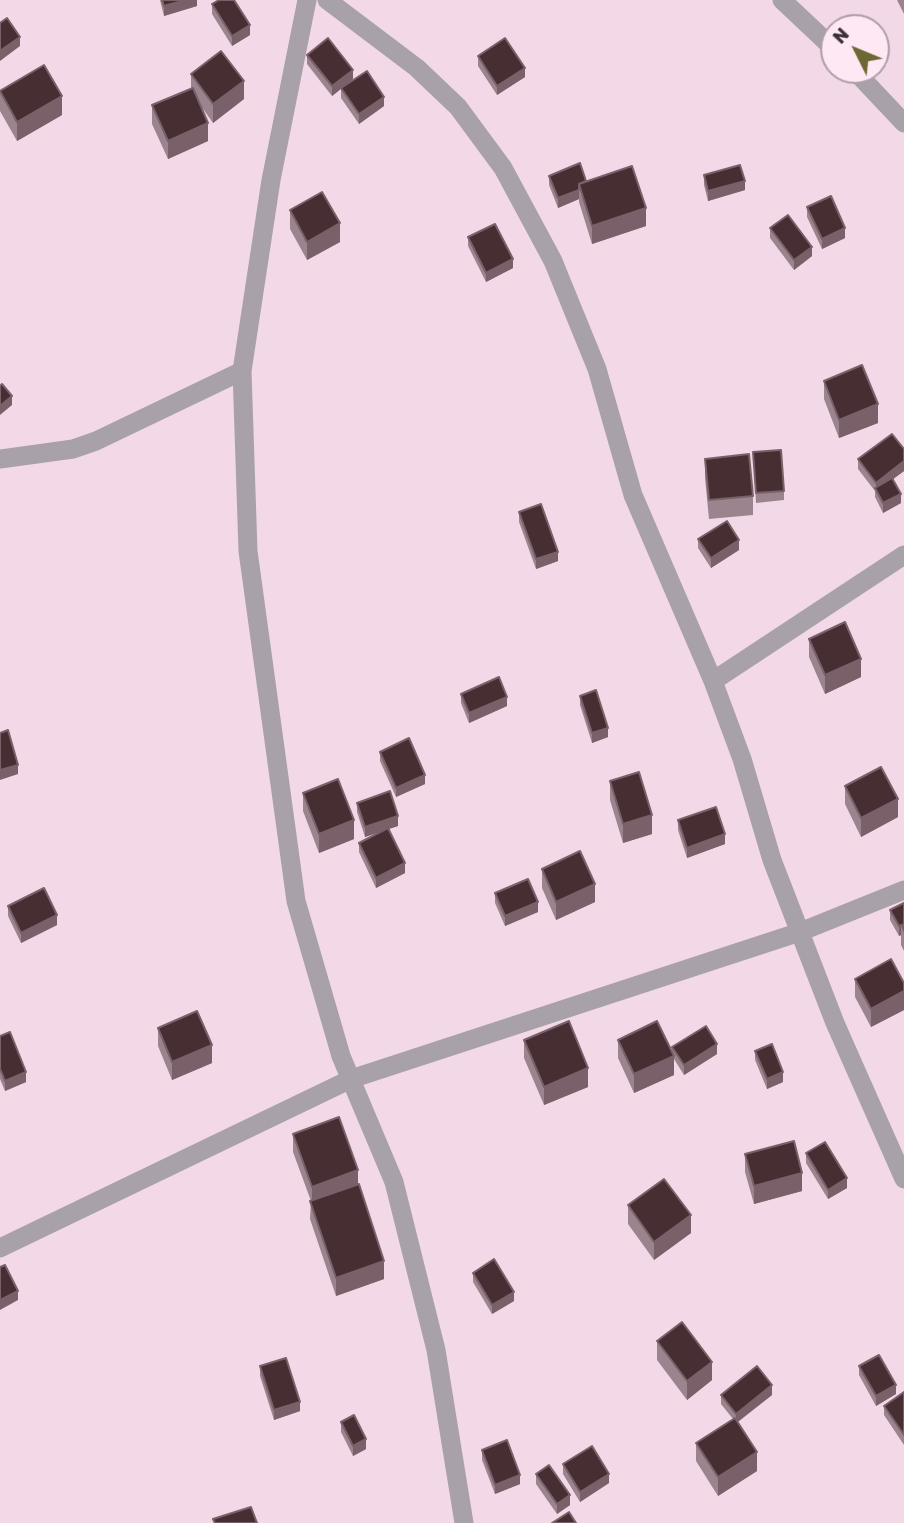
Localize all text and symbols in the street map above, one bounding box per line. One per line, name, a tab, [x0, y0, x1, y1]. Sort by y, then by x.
north arrow	[820, 14, 890, 84]
text: N	[828, 23, 854, 49]

